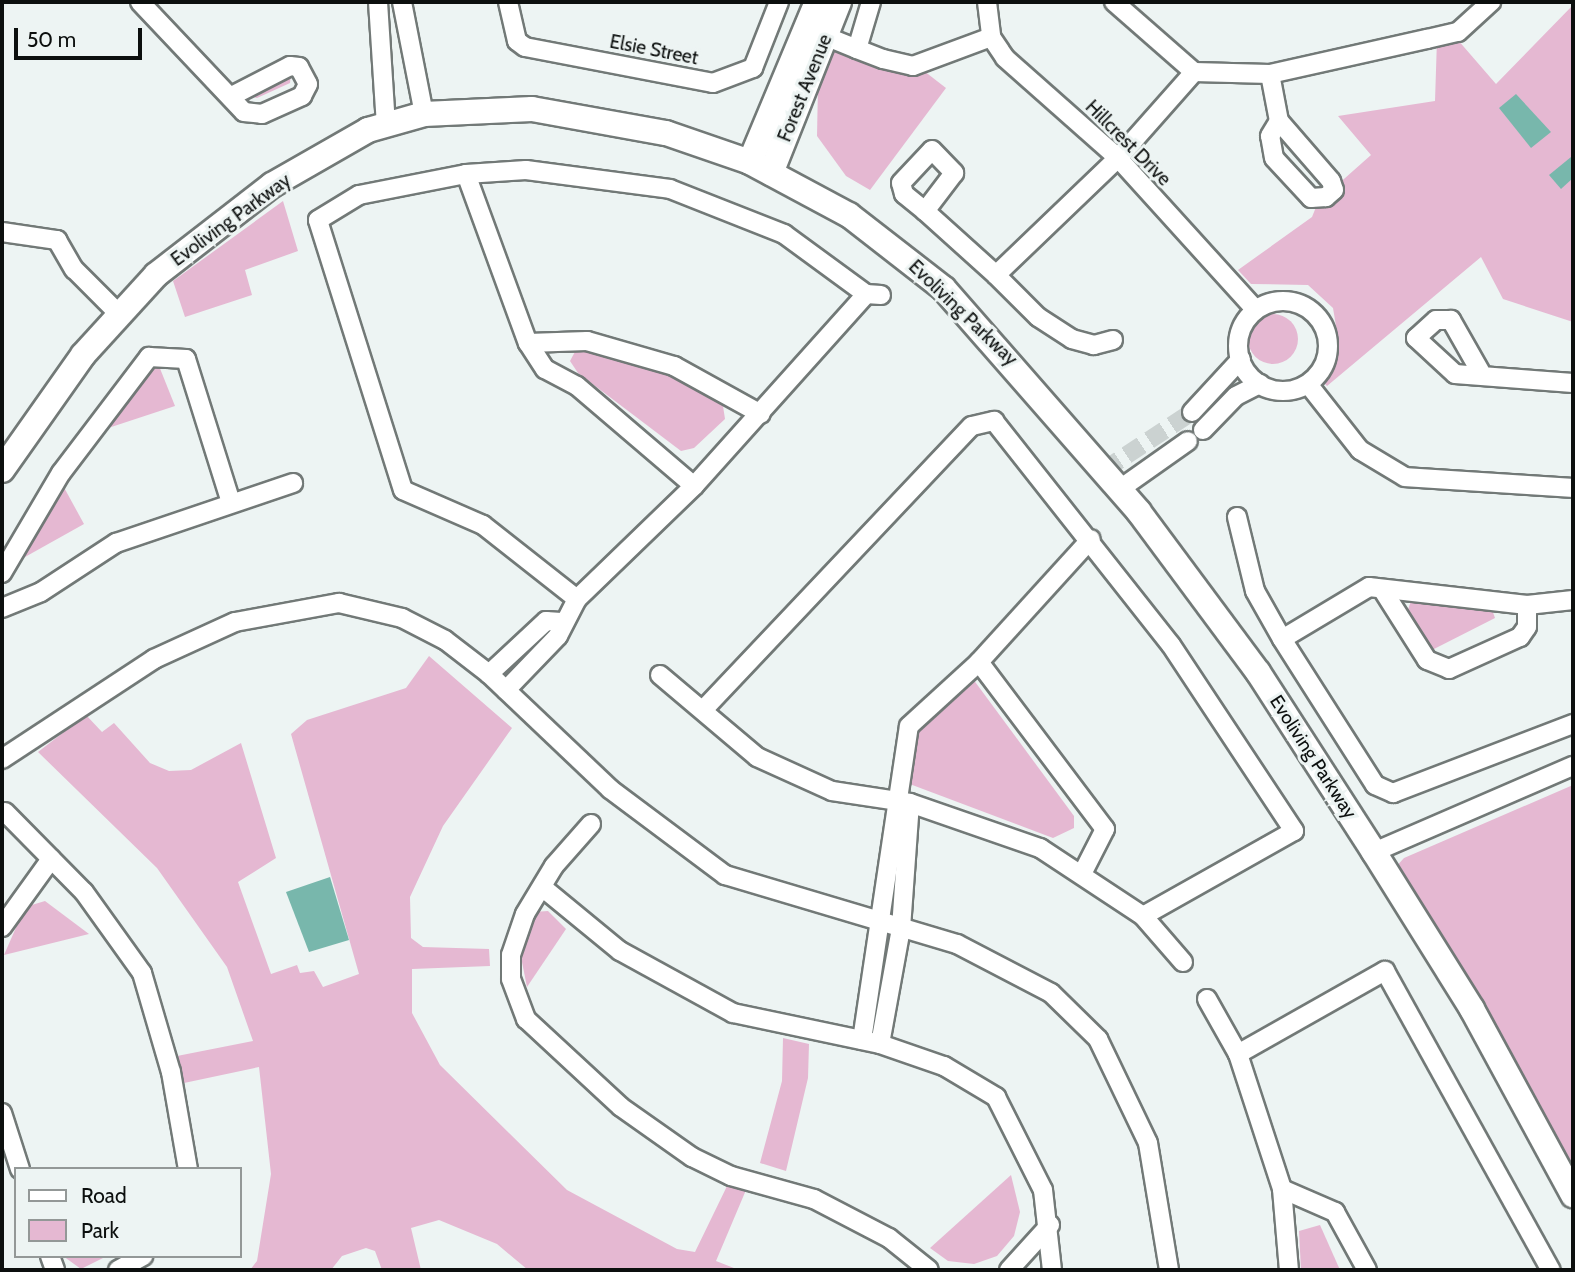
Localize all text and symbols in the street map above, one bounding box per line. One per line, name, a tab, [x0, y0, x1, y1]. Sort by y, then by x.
scale bar	[18, 14, 145, 58]
text: 50 m	[27, 27, 76, 52]
street label: Elsie Street	[608, 30, 700, 70]
street label: Forest Avenue	[773, 31, 837, 145]
street label: Hillcrest Drive	[1081, 96, 1175, 190]
street label: Evoliving Parkway	[167, 169, 295, 271]
street label: Evoliving Parkway	[904, 255, 1022, 371]
street label: Evoliving Parkway	[1265, 691, 1361, 823]
legend	[14, 1167, 242, 1258]
text: Road	[81, 1183, 127, 1208]
text: Park	[81, 1218, 119, 1243]

